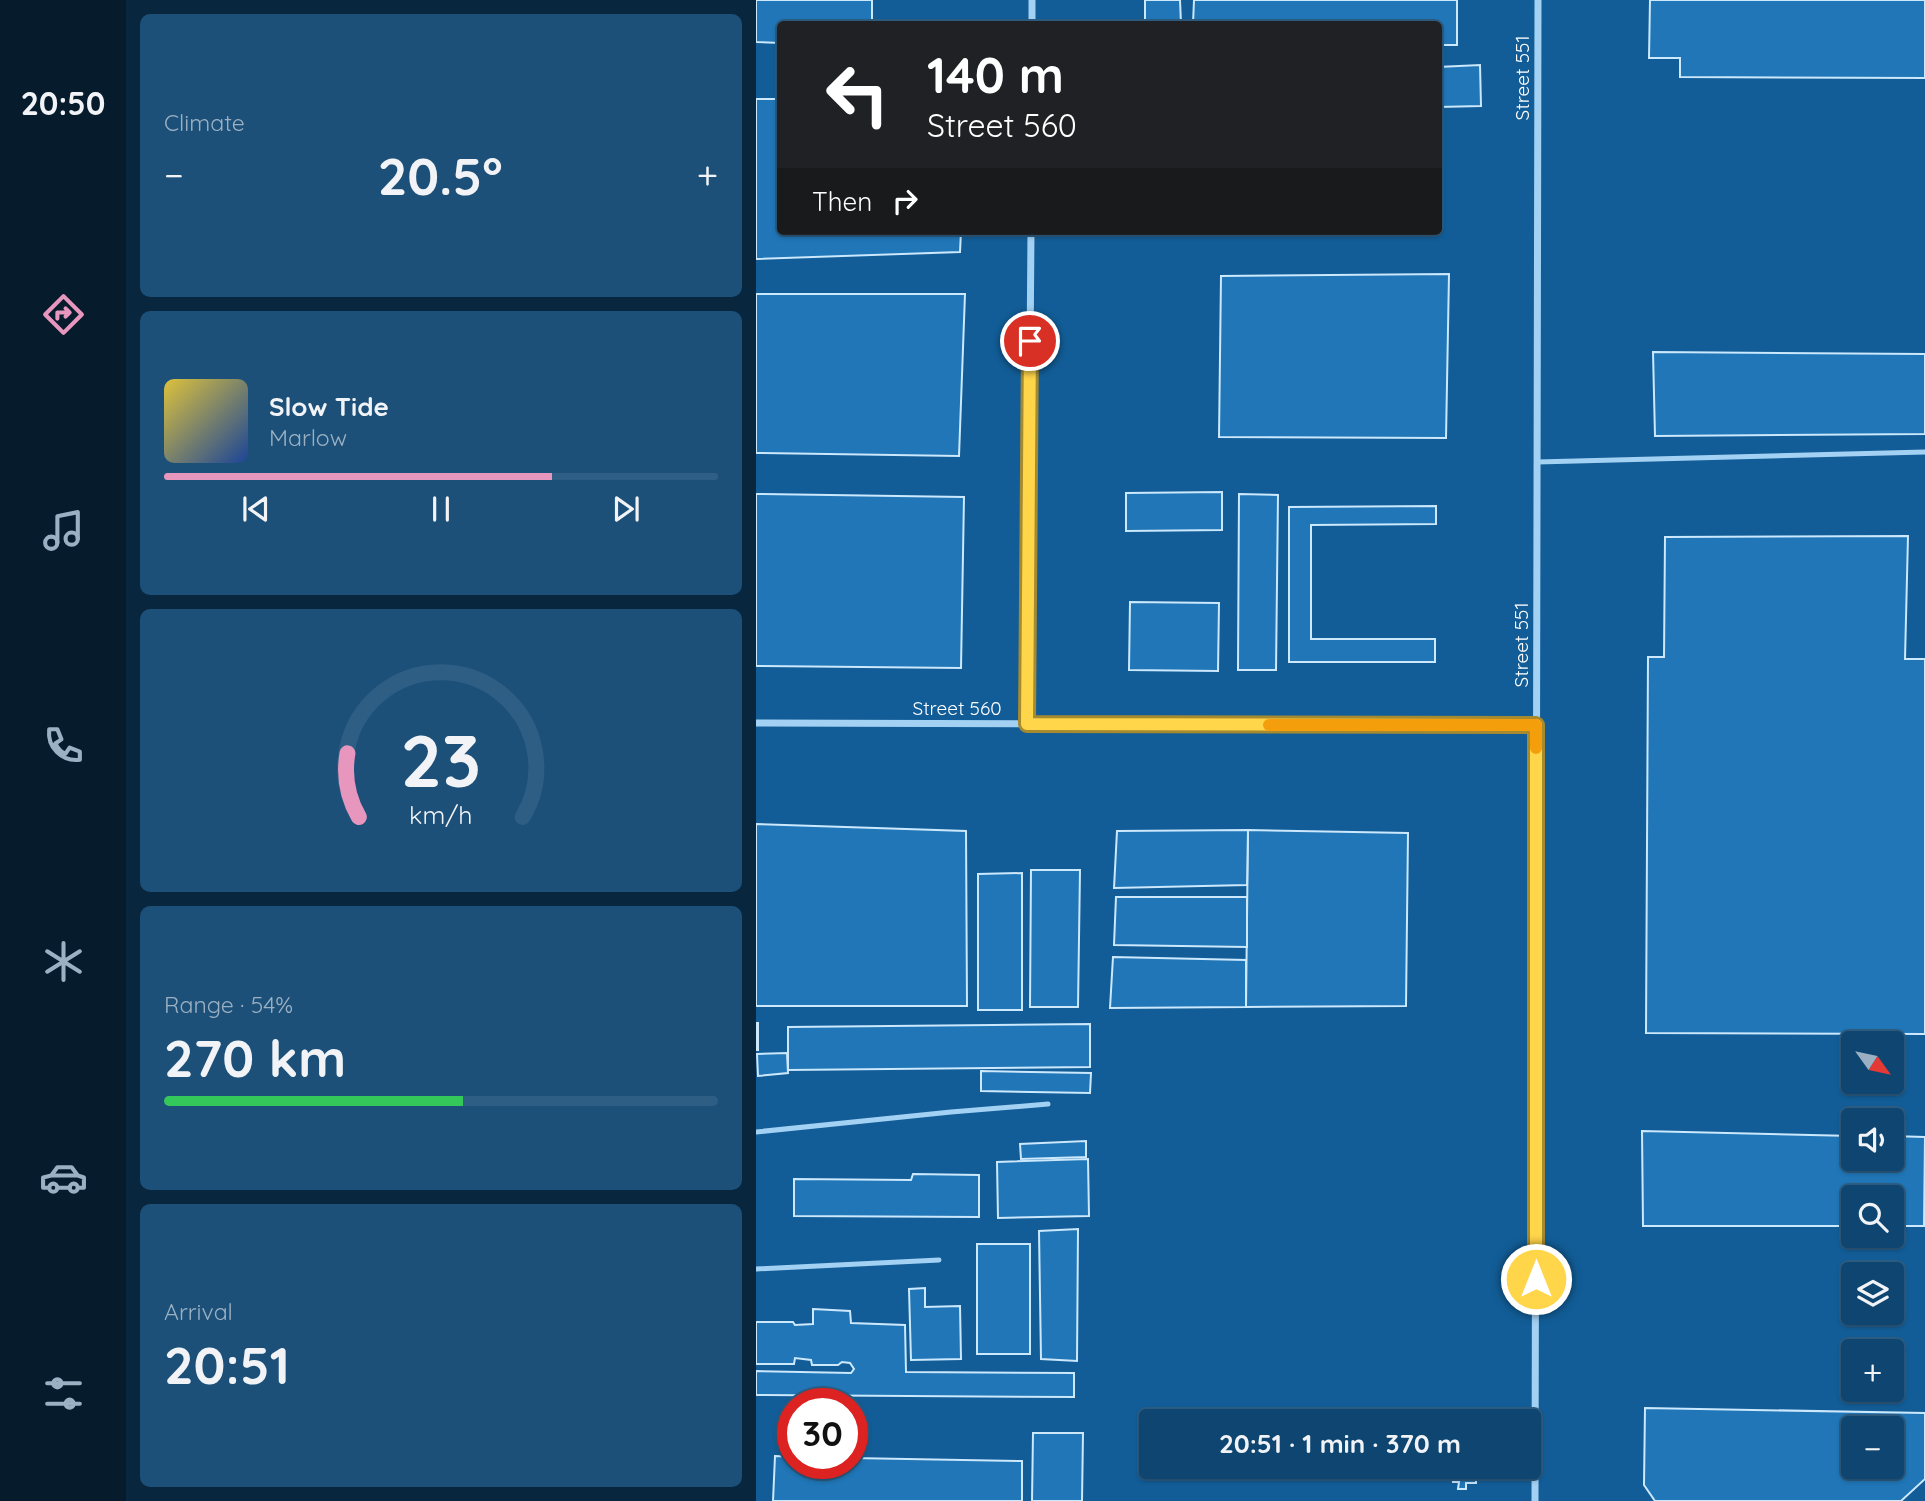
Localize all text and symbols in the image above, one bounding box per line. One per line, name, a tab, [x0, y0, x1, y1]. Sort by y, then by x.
street label: Street 551	[1510, 36, 1534, 120]
text: 140 m	[927, 44, 1064, 105]
icon: left	[812, 49, 903, 140]
text: 20:50	[21, 83, 105, 123]
text: Street 560	[927, 105, 1077, 145]
text: Climate	[164, 108, 245, 137]
text: 20.5°	[378, 143, 503, 208]
text: −	[164, 151, 184, 199]
text: +	[697, 151, 718, 199]
icon: right	[886, 182, 924, 220]
text: Then	[812, 185, 872, 218]
icon: directions	[39, 290, 88, 339]
pin	[1000, 311, 1060, 371]
icon: arrive	[1011, 322, 1049, 360]
text: Slow Tide	[269, 390, 389, 423]
text: Marlow	[269, 423, 347, 452]
icon: previous	[237, 490, 275, 528]
icon: pause	[422, 490, 460, 528]
icon: next	[607, 490, 645, 528]
icon: music	[39, 506, 88, 555]
street label: Street 551	[1509, 603, 1533, 687]
street label: Street 560	[913, 696, 1002, 720]
text: 23	[401, 714, 481, 805]
icon: phone	[39, 721, 88, 770]
text: km/h	[409, 798, 473, 829]
icon: climate	[39, 937, 88, 986]
text: Range · 54%	[164, 990, 293, 1019]
text: 270 km	[164, 1025, 346, 1090]
north arrow	[1841, 1031, 1904, 1094]
map controls	[1841, 1031, 1904, 1479]
button: sound	[1841, 1108, 1904, 1171]
icon: car	[39, 1153, 88, 1202]
button: search	[1841, 1185, 1904, 1248]
position arrow	[1499, 1242, 1573, 1316]
button: layers	[1841, 1262, 1904, 1325]
text: Arrival	[164, 1297, 233, 1326]
text: 20:51	[164, 1332, 290, 1397]
button: +	[1841, 1339, 1904, 1402]
icon: filters	[39, 1369, 88, 1418]
speed limit sign: 30	[777, 1388, 868, 1479]
button: −	[1841, 1416, 1904, 1479]
text: 20:51 · 1 min · 370 m	[1219, 1427, 1461, 1460]

